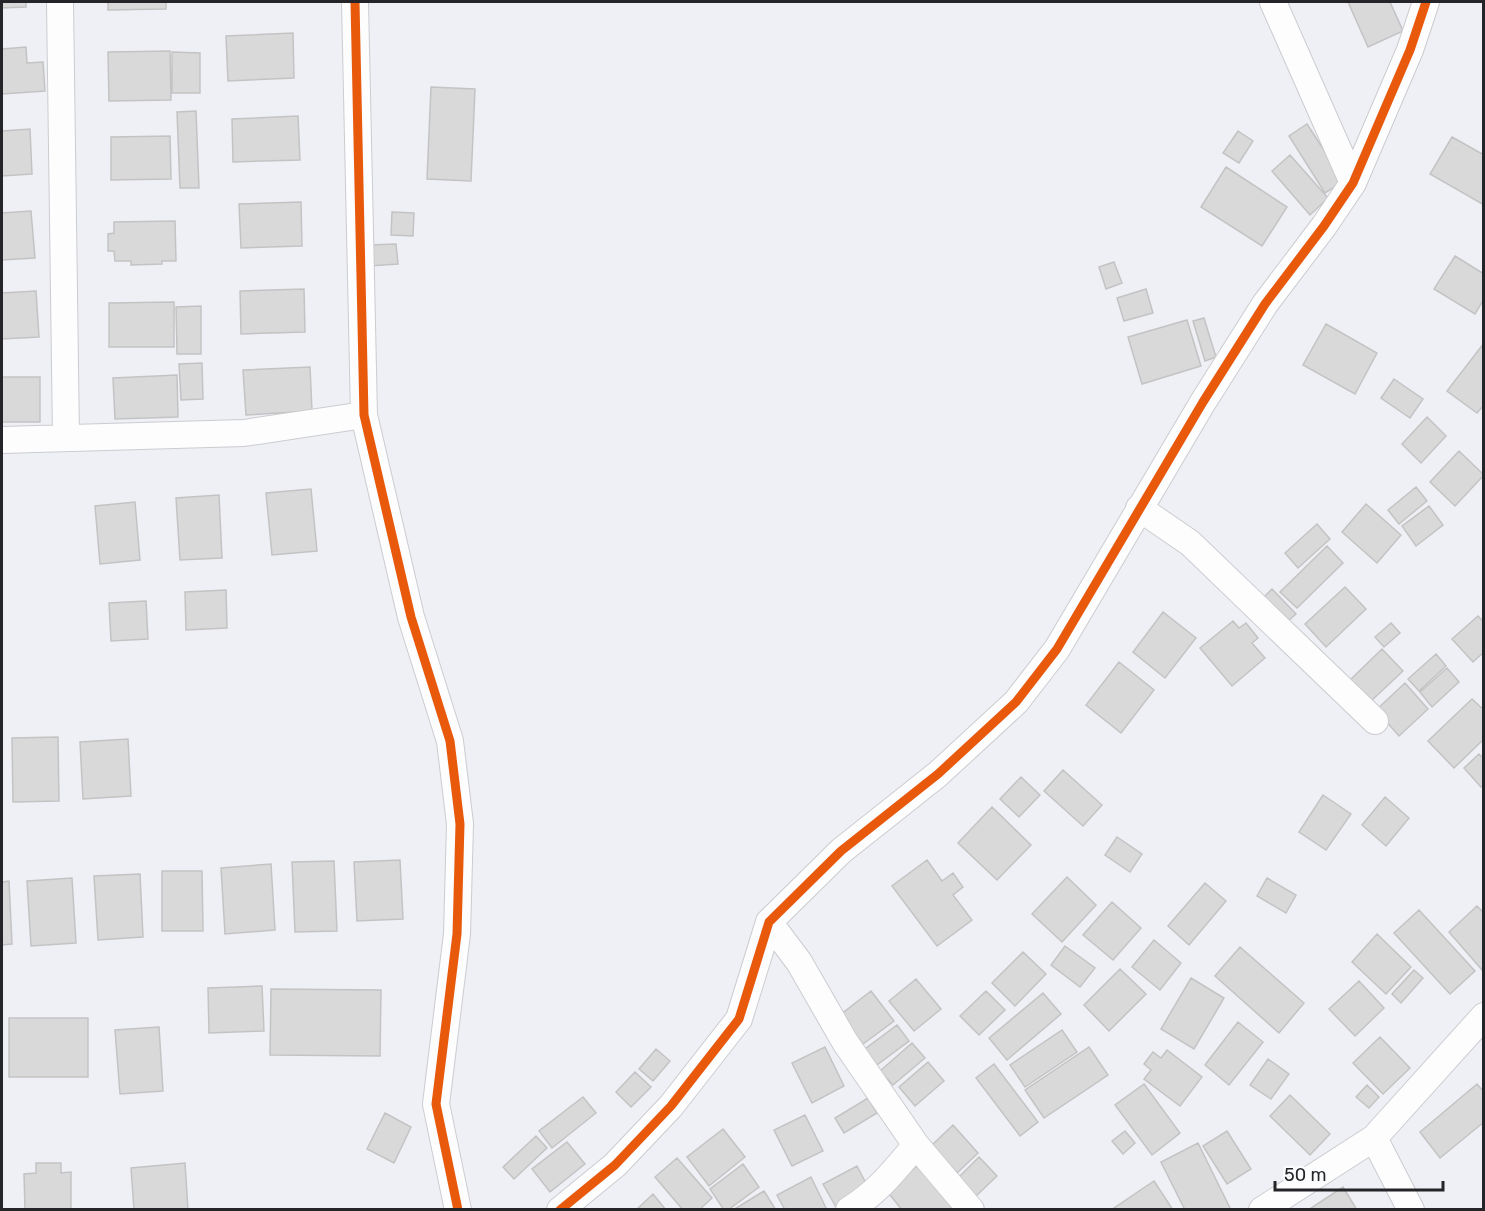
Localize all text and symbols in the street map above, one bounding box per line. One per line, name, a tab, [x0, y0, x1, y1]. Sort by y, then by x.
scale bar	[1275, 1154, 1443, 1192]
text: 50 m	[1284, 1164, 1327, 1186]

